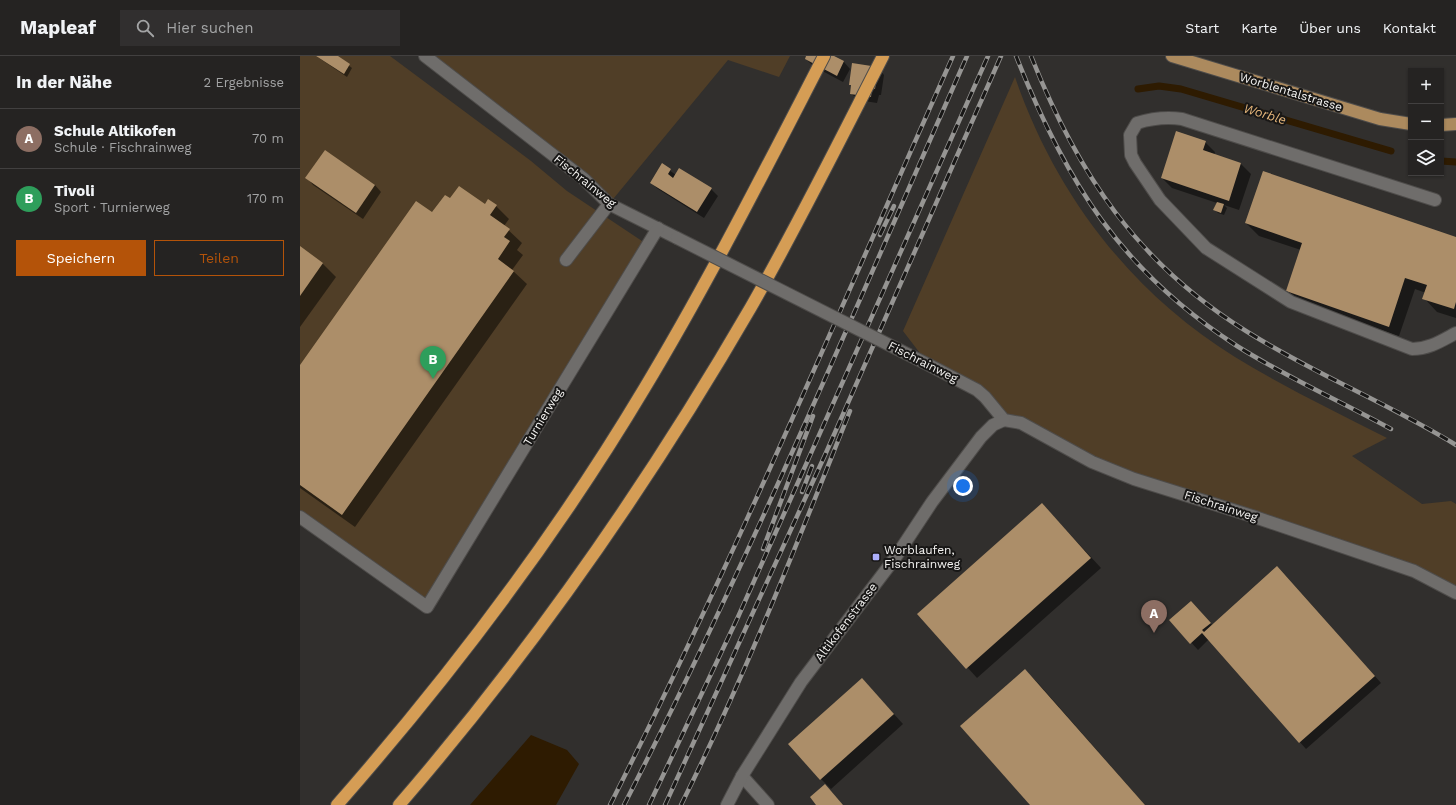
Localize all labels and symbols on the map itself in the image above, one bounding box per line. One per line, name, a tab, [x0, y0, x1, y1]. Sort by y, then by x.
street label: Worblentalstrasse	[1238, 70, 1344, 114]
water label: Worble	[1242, 100, 1288, 128]
street label: Fischrainweg	[551, 152, 619, 211]
street label: Fischrainweg	[886, 338, 961, 386]
pin: B	[420, 346, 446, 379]
street label: Turnierweg	[520, 385, 566, 448]
your location	[953, 476, 973, 496]
street label: Fischrainweg	[1183, 488, 1260, 525]
place label: Worblaufen, Fischrainweg	[884, 543, 961, 571]
marker: Worblaufen, Fischrainweg	[871, 552, 881, 562]
street label: Altikofenstrasse	[812, 580, 880, 664]
pin: A	[1141, 600, 1167, 633]

